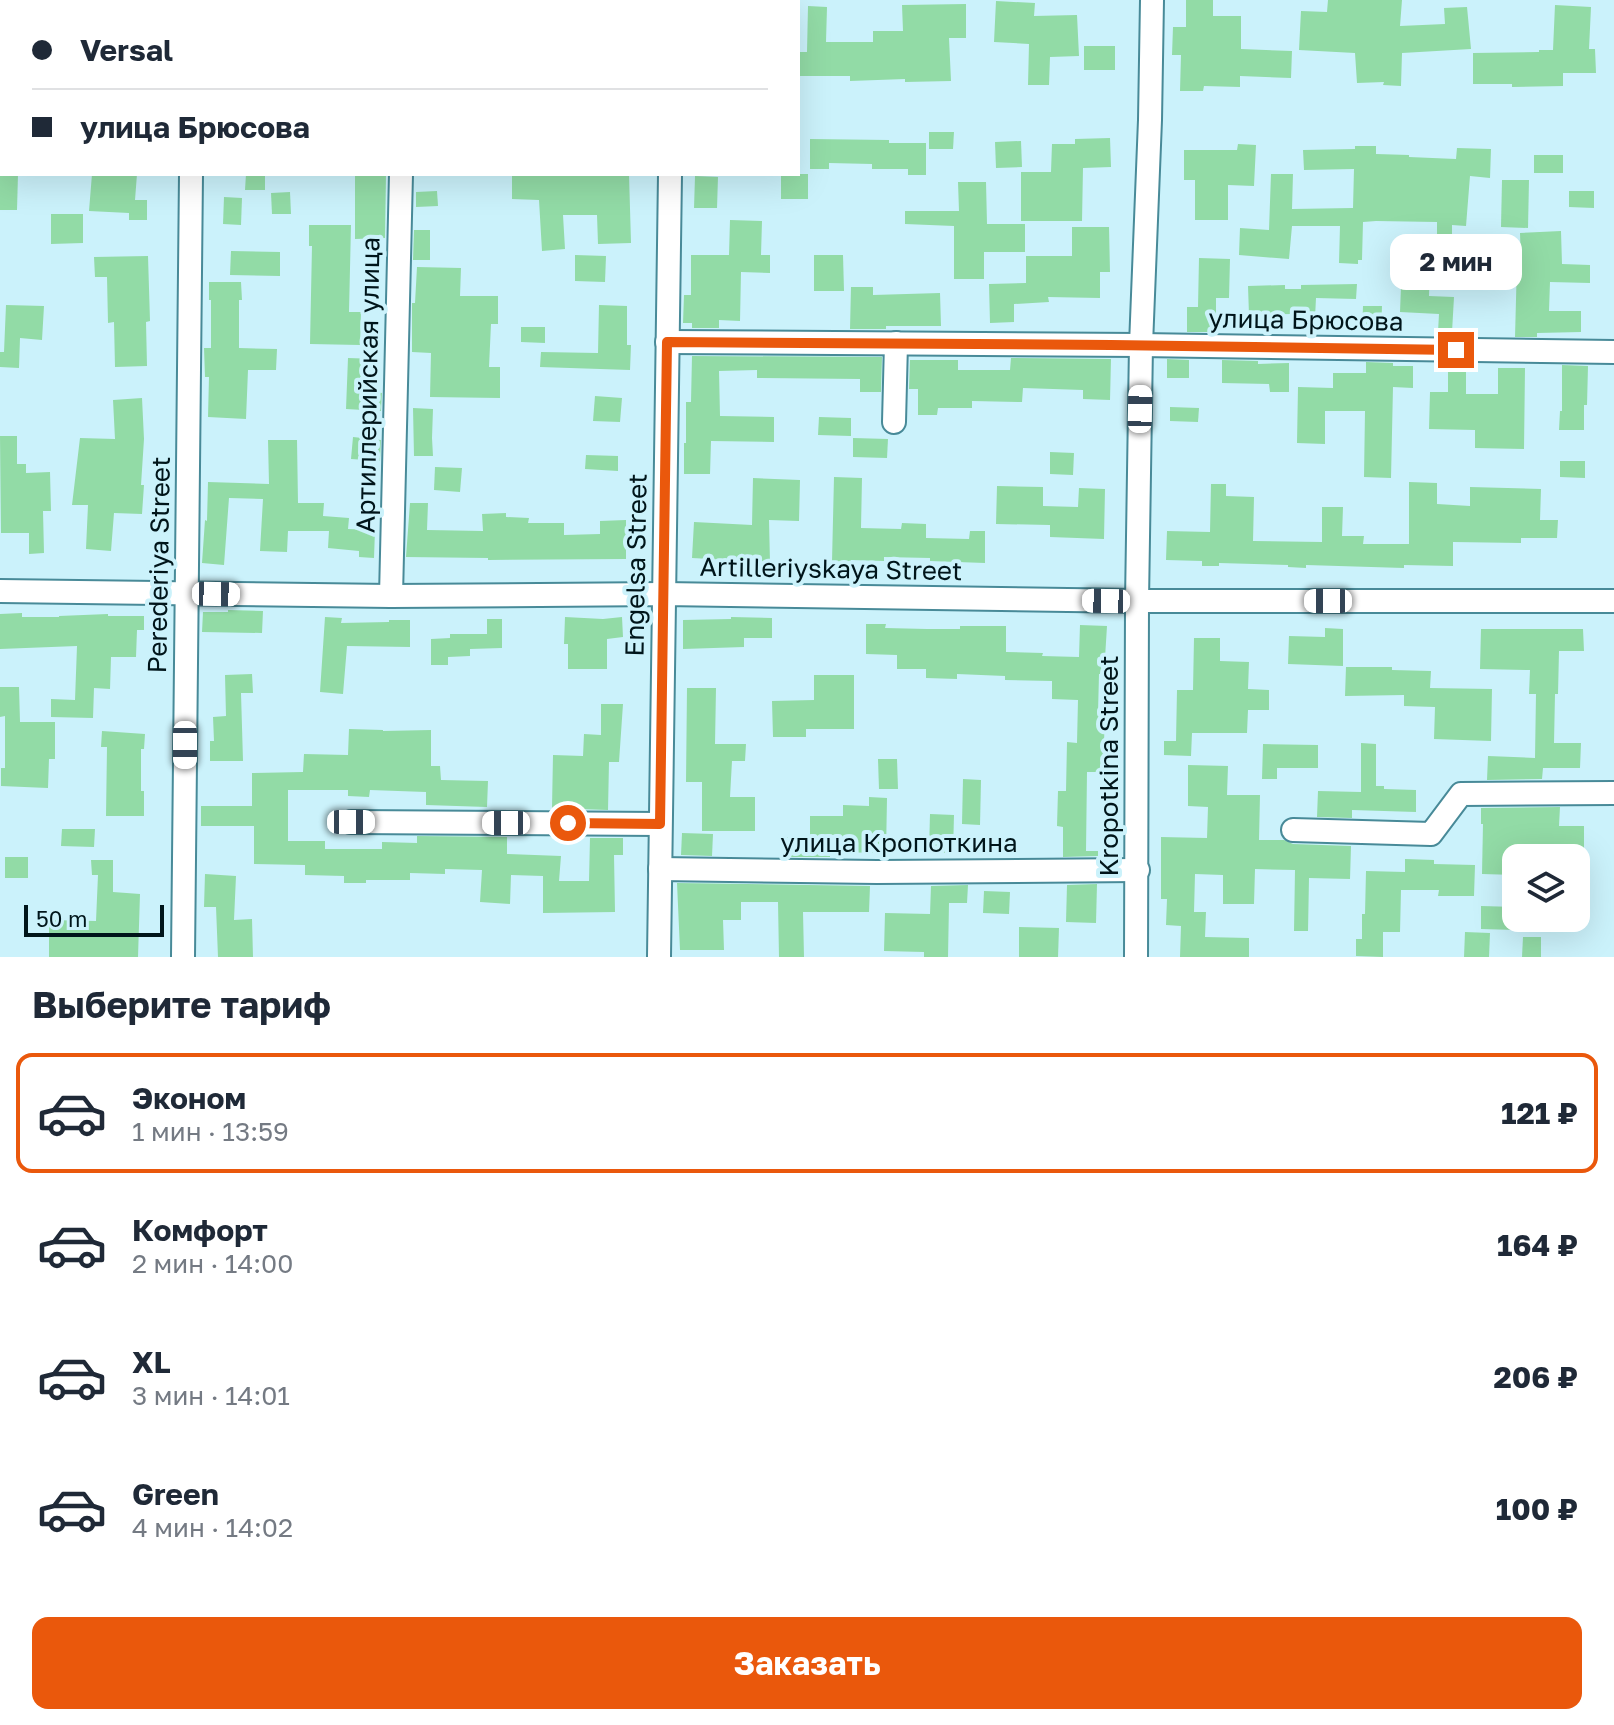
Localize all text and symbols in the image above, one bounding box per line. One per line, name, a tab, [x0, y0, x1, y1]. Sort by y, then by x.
text: Versal	[80, 32, 173, 68]
text: улица Брюсова	[80, 109, 310, 145]
callout: 2 мин	[1390, 234, 1522, 290]
street label: Артиллерийская улица	[349, 237, 386, 533]
text: 2 мин	[1420, 246, 1492, 277]
street label: улица Брюсова	[1208, 302, 1404, 337]
route end	[1438, 332, 1474, 368]
car	[1128, 385, 1152, 433]
street label: Perederiya Street	[141, 456, 176, 674]
street label: Engelsa Street	[618, 473, 653, 657]
street label: Artilleriyskaya Street	[699, 551, 963, 586]
car	[192, 582, 240, 606]
car	[1082, 589, 1130, 613]
car	[1304, 589, 1352, 613]
street label: Kropotkina Street	[1093, 655, 1124, 877]
car	[173, 721, 197, 769]
route start	[550, 805, 586, 841]
car	[327, 810, 375, 834]
car	[482, 811, 530, 835]
street label: улица Кропоткина	[780, 827, 1018, 858]
map controls	[1502, 844, 1590, 932]
button: layers	[1502, 844, 1590, 932]
scale bar	[24, 901, 164, 937]
text: 50 m	[36, 905, 87, 932]
text: Выберите тариф	[32, 983, 331, 1026]
icon: car	[36, 1077, 108, 1149]
text: Эконом	[132, 1080, 246, 1116]
text: 121 ₽	[1501, 1095, 1578, 1131]
text: 1 мин · 13:59	[132, 1116, 289, 1147]
icon: car	[36, 1209, 108, 1281]
text: Комфорт	[132, 1212, 268, 1248]
text: 164 ₽	[1497, 1227, 1578, 1263]
text: 2 мин · 14:00	[132, 1248, 293, 1279]
icon: car	[36, 1341, 108, 1413]
text: XL	[132, 1344, 171, 1380]
text: 206 ₽	[1493, 1359, 1578, 1395]
text: 3 мин · 14:01	[132, 1380, 290, 1411]
icon: car	[36, 1473, 108, 1545]
text: Green	[132, 1476, 219, 1512]
text: 100 ₽	[1496, 1491, 1578, 1527]
text: 4 мин · 14:02	[132, 1512, 293, 1543]
button: Заказать	[32, 1617, 1582, 1709]

